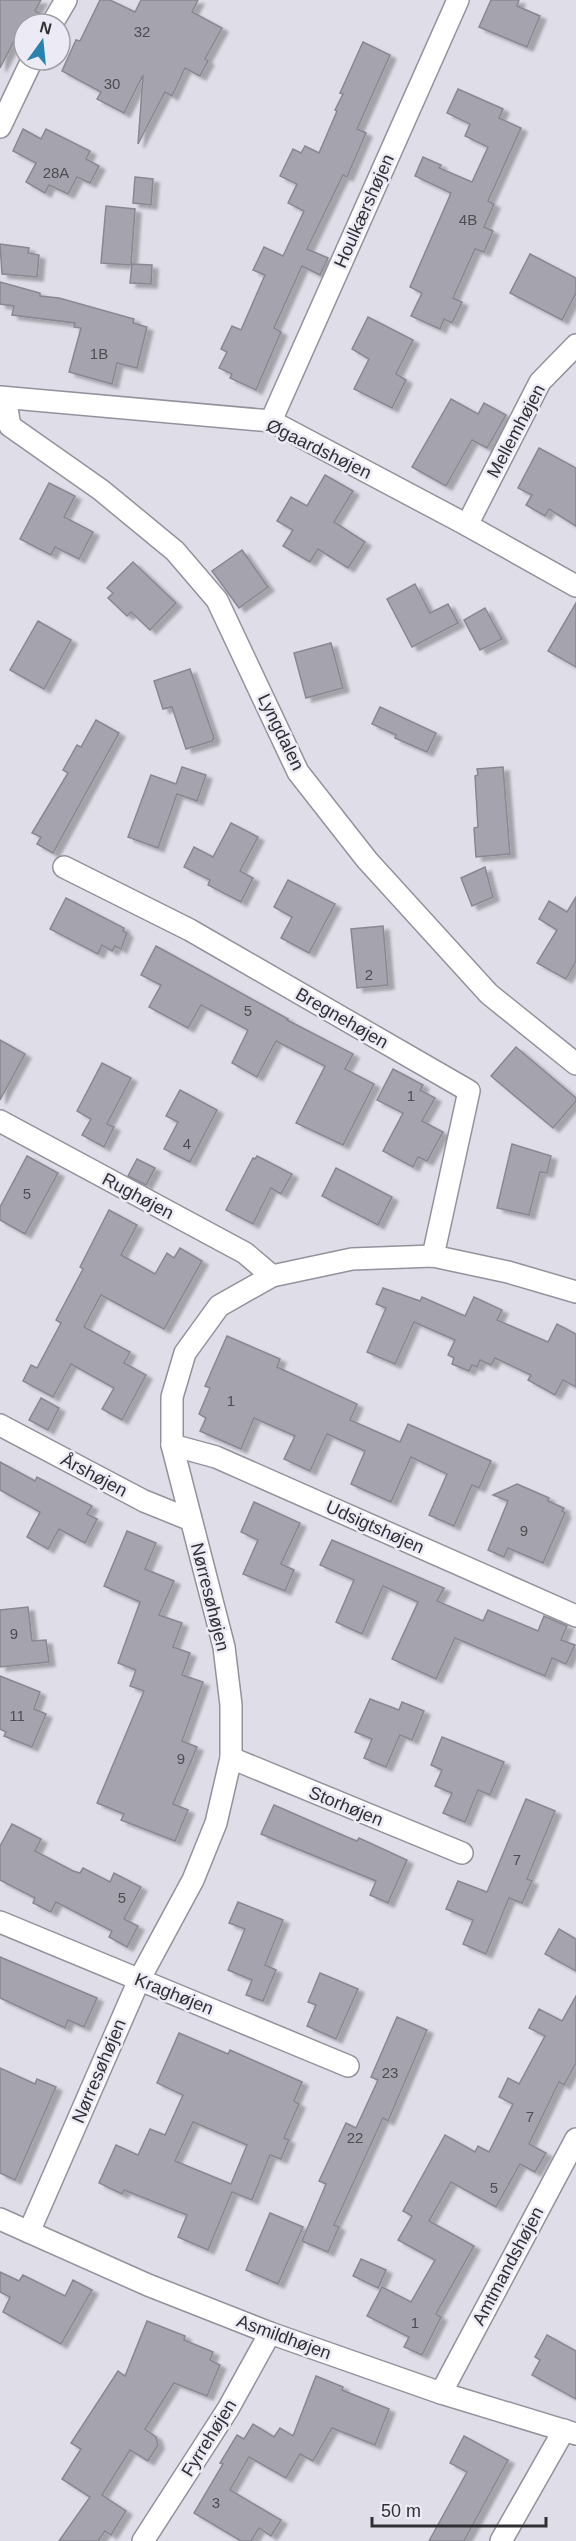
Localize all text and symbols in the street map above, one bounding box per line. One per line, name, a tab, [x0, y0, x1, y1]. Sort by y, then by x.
north arrow	[12, 12, 72, 72]
text: N	[38, 18, 54, 38]
house number: 32	[134, 23, 150, 40]
house number: 30	[104, 75, 120, 92]
street label: Houlkærshøjen	[330, 151, 398, 271]
house number: 28A	[43, 164, 69, 181]
house number: 4B	[459, 211, 477, 228]
house number: 1B	[90, 345, 108, 362]
street label: Mellemhøjen	[483, 381, 549, 481]
street label: Øgaardshøjen	[263, 415, 375, 483]
street label: Lyngdalen	[254, 691, 308, 773]
house number: 2	[365, 966, 373, 983]
street label: Bregnehøjen	[292, 984, 392, 1052]
house number: 5	[244, 1002, 252, 1019]
house number: 1	[407, 1087, 415, 1104]
house number: 4	[183, 1135, 191, 1152]
street label: Rughøjen	[99, 1169, 177, 1223]
house number: 5	[23, 1185, 31, 1202]
house number: 1	[227, 1392, 235, 1409]
street label: Årshøjen	[58, 1449, 130, 1501]
street label: Udsigtshøjen	[323, 1497, 427, 1557]
house number: 9	[520, 1522, 528, 1539]
street label: Nørresøhøjen	[187, 1541, 233, 1653]
house number: 9	[10, 1625, 18, 1642]
house number: 11	[9, 1707, 25, 1724]
house number: 9	[177, 1750, 185, 1767]
street label: Storhøjen	[306, 1782, 386, 1830]
house number: 7	[513, 1851, 521, 1868]
house number: 5	[118, 1889, 126, 1906]
street label: Kraghøjen	[132, 1969, 216, 2019]
street label: Nørresøhøjen	[68, 2016, 130, 2126]
house number: 23	[382, 2064, 398, 2081]
house number: 7	[526, 2108, 534, 2125]
house number: 22	[347, 2129, 363, 2146]
house number: 5	[490, 2179, 498, 2196]
street label: Amtmandshøjen	[468, 2203, 548, 2329]
street label: Asmildhøjen	[234, 2311, 334, 2363]
house number: 1	[411, 2314, 419, 2331]
street label: Fyrrehøjen	[177, 2396, 241, 2480]
scale bar	[372, 2490, 546, 2528]
house number: 3	[212, 2494, 220, 2511]
text: 50 m	[381, 2501, 421, 2521]

